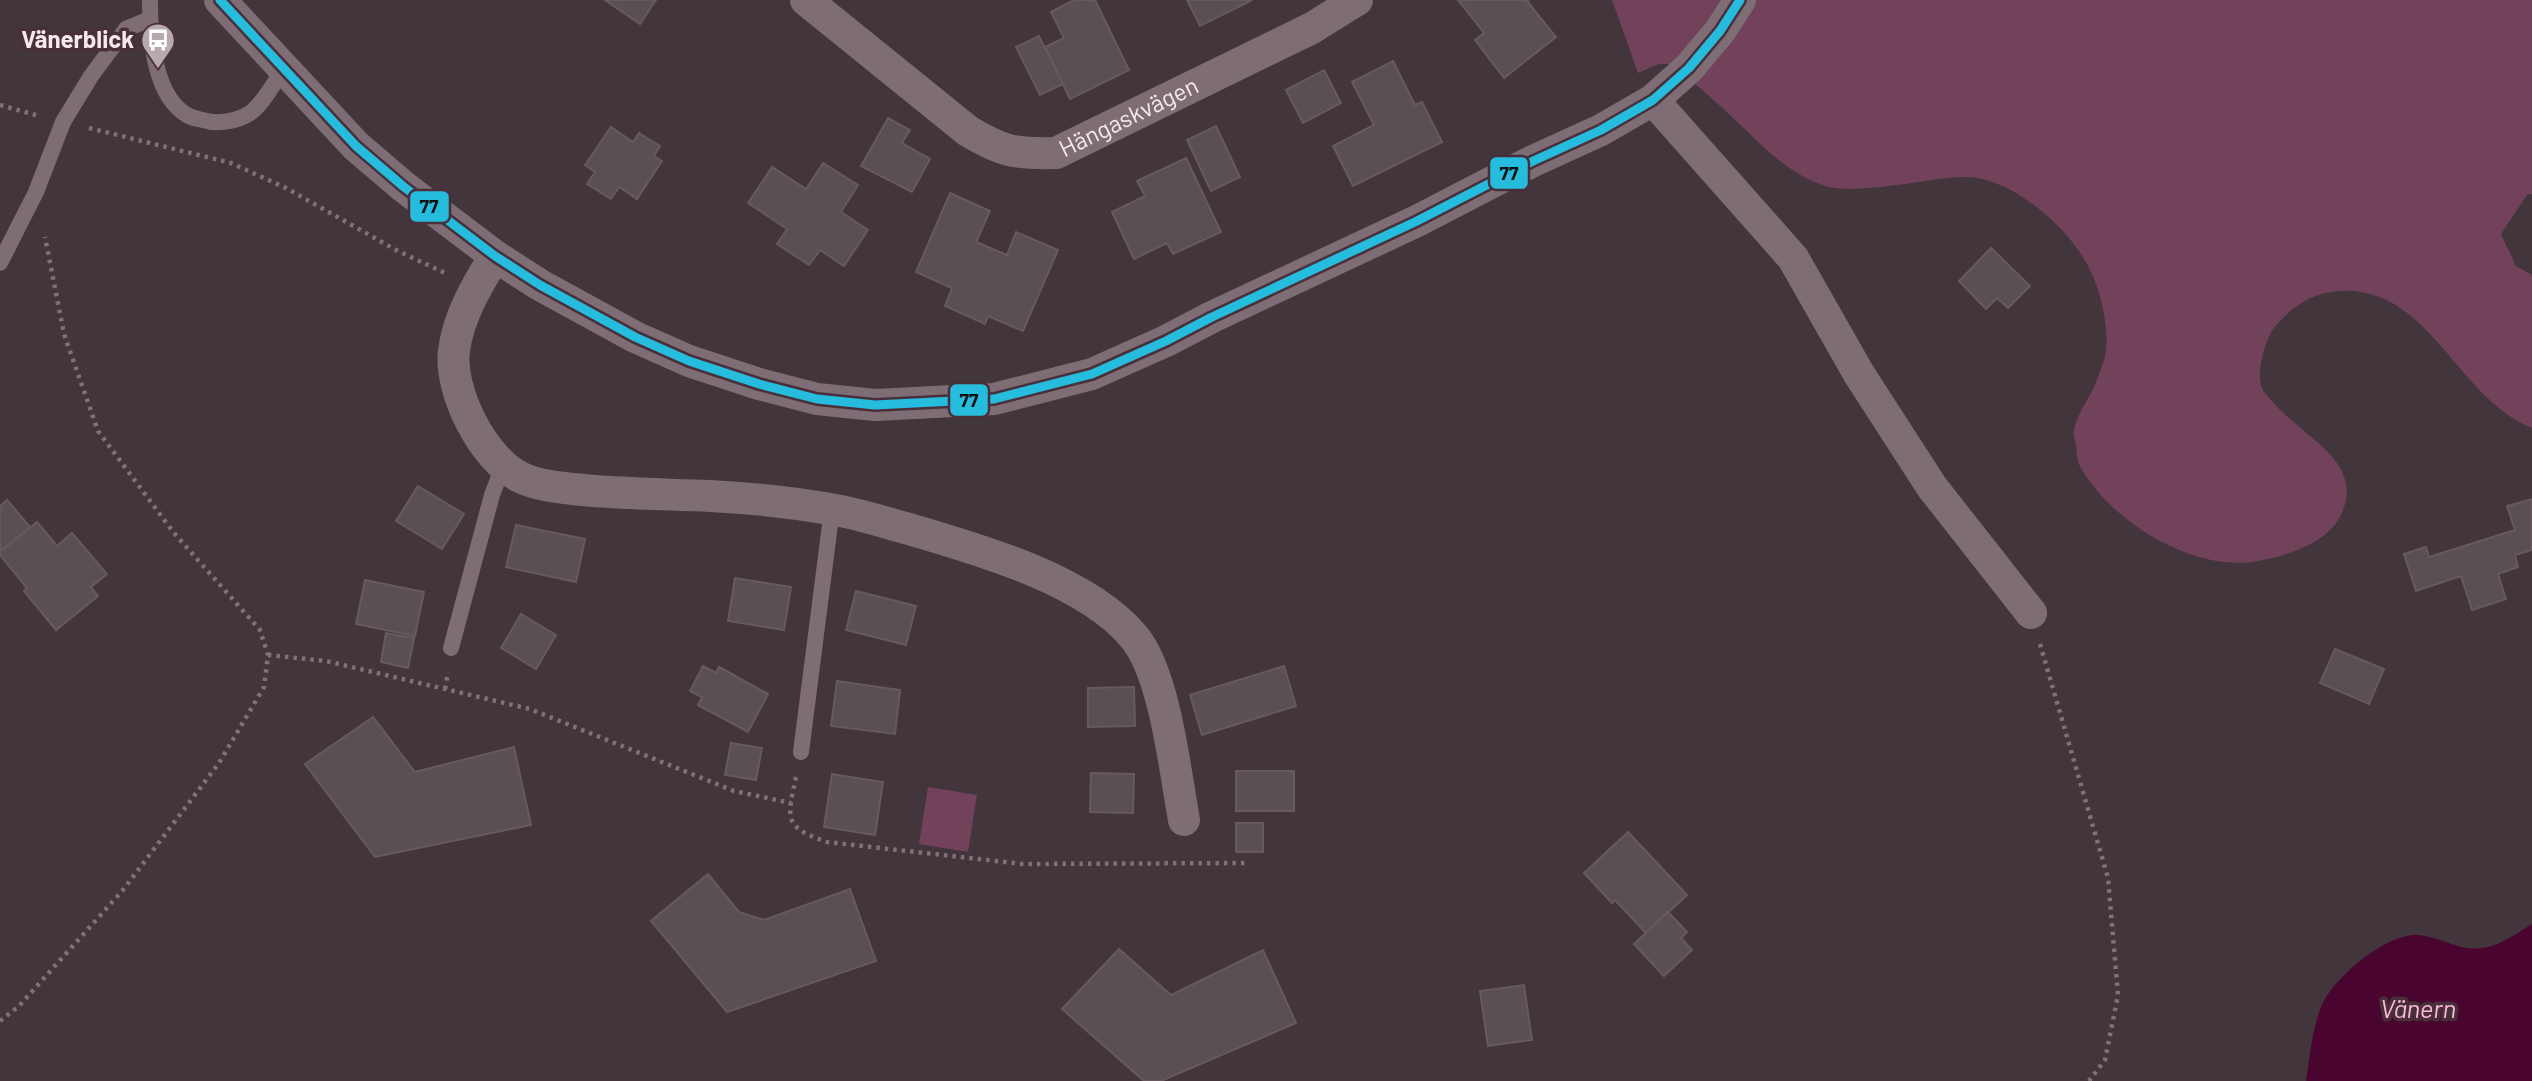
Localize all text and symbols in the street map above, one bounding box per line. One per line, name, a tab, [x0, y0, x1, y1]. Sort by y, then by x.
bus stop icon: Vänerblick	[139, 21, 177, 70]
place label: Vänerblick	[21, 24, 134, 53]
street label: Hängaskvägen	[1054, 70, 1203, 162]
line badge: 77	[1489, 156, 1529, 190]
text: 77	[1500, 161, 1519, 184]
line badge: 77	[409, 190, 450, 223]
text: 77	[420, 194, 439, 217]
line badge: 77	[949, 383, 989, 417]
text: 77	[960, 388, 979, 411]
water label: Vänern	[2380, 992, 2456, 1023]

